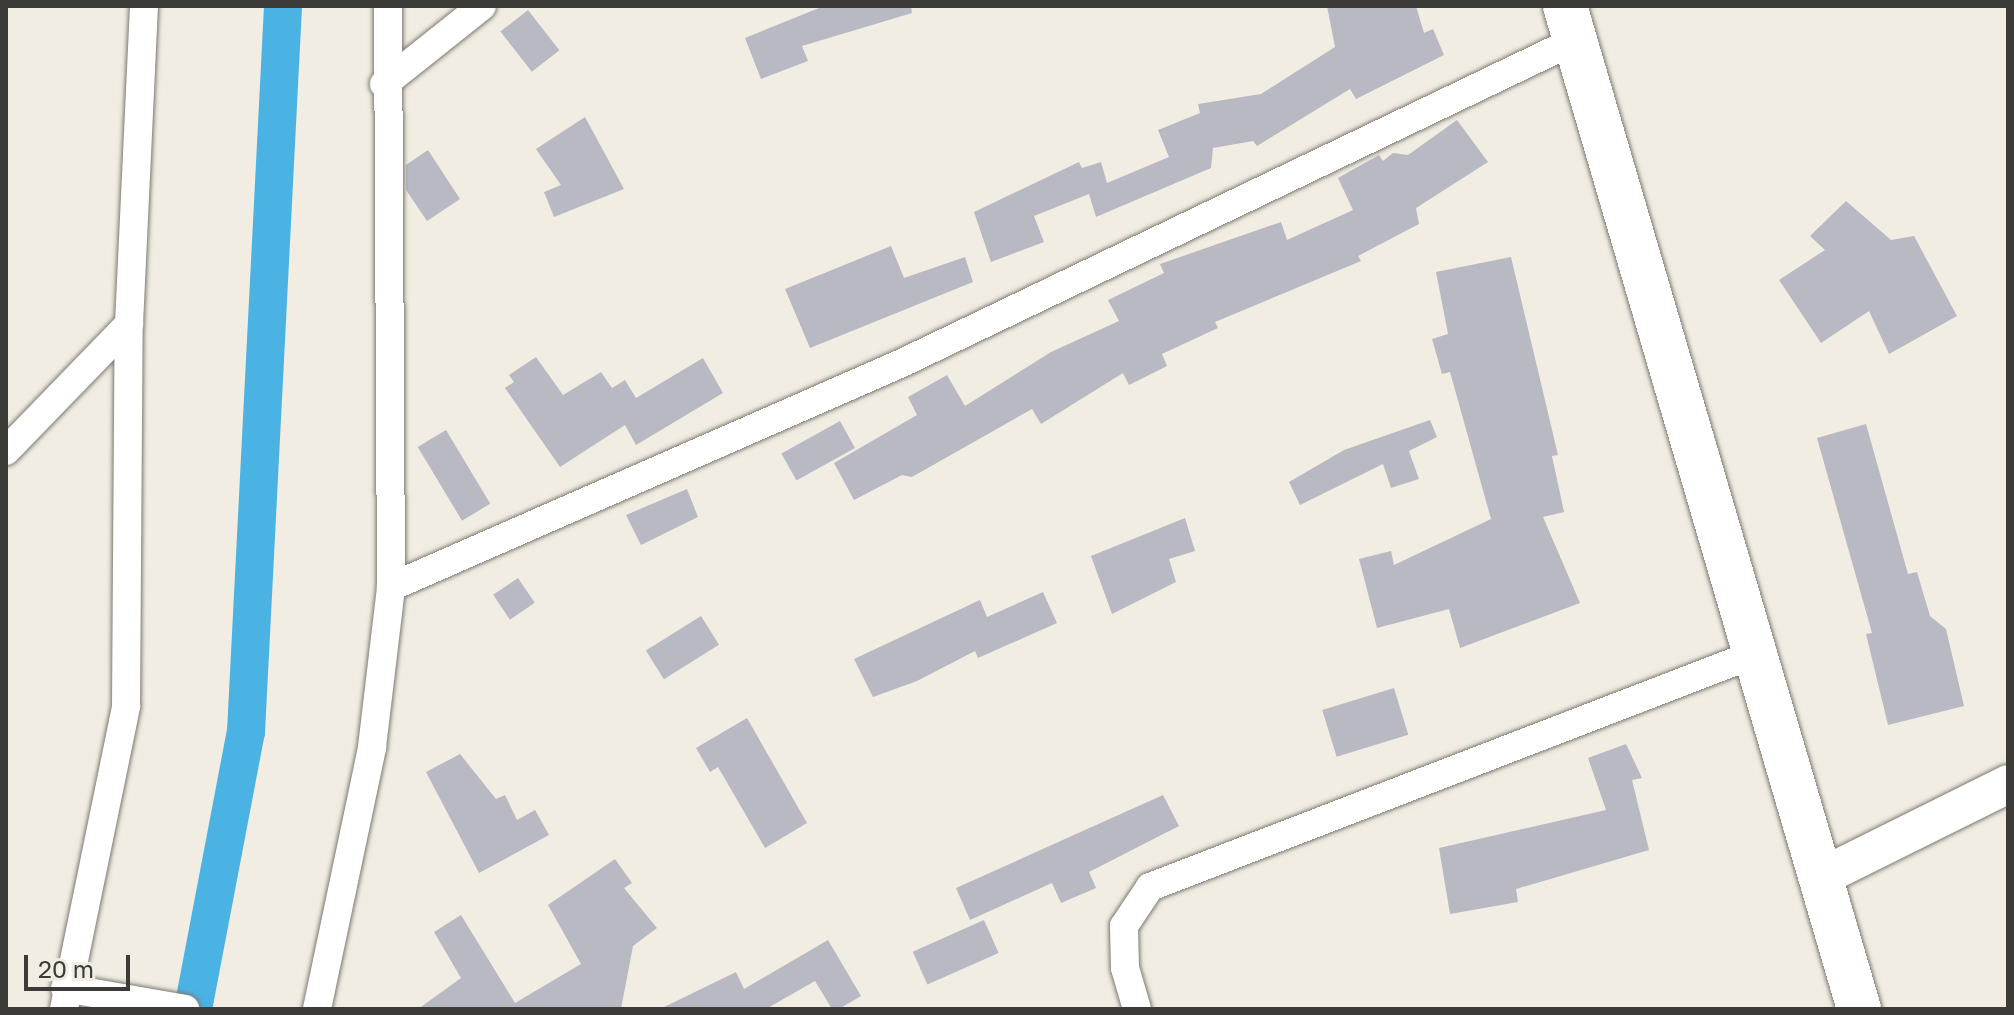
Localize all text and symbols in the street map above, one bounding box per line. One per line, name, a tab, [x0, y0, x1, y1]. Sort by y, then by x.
scale bar	[28, 939, 134, 989]
text: 20 m	[38, 954, 94, 983]

